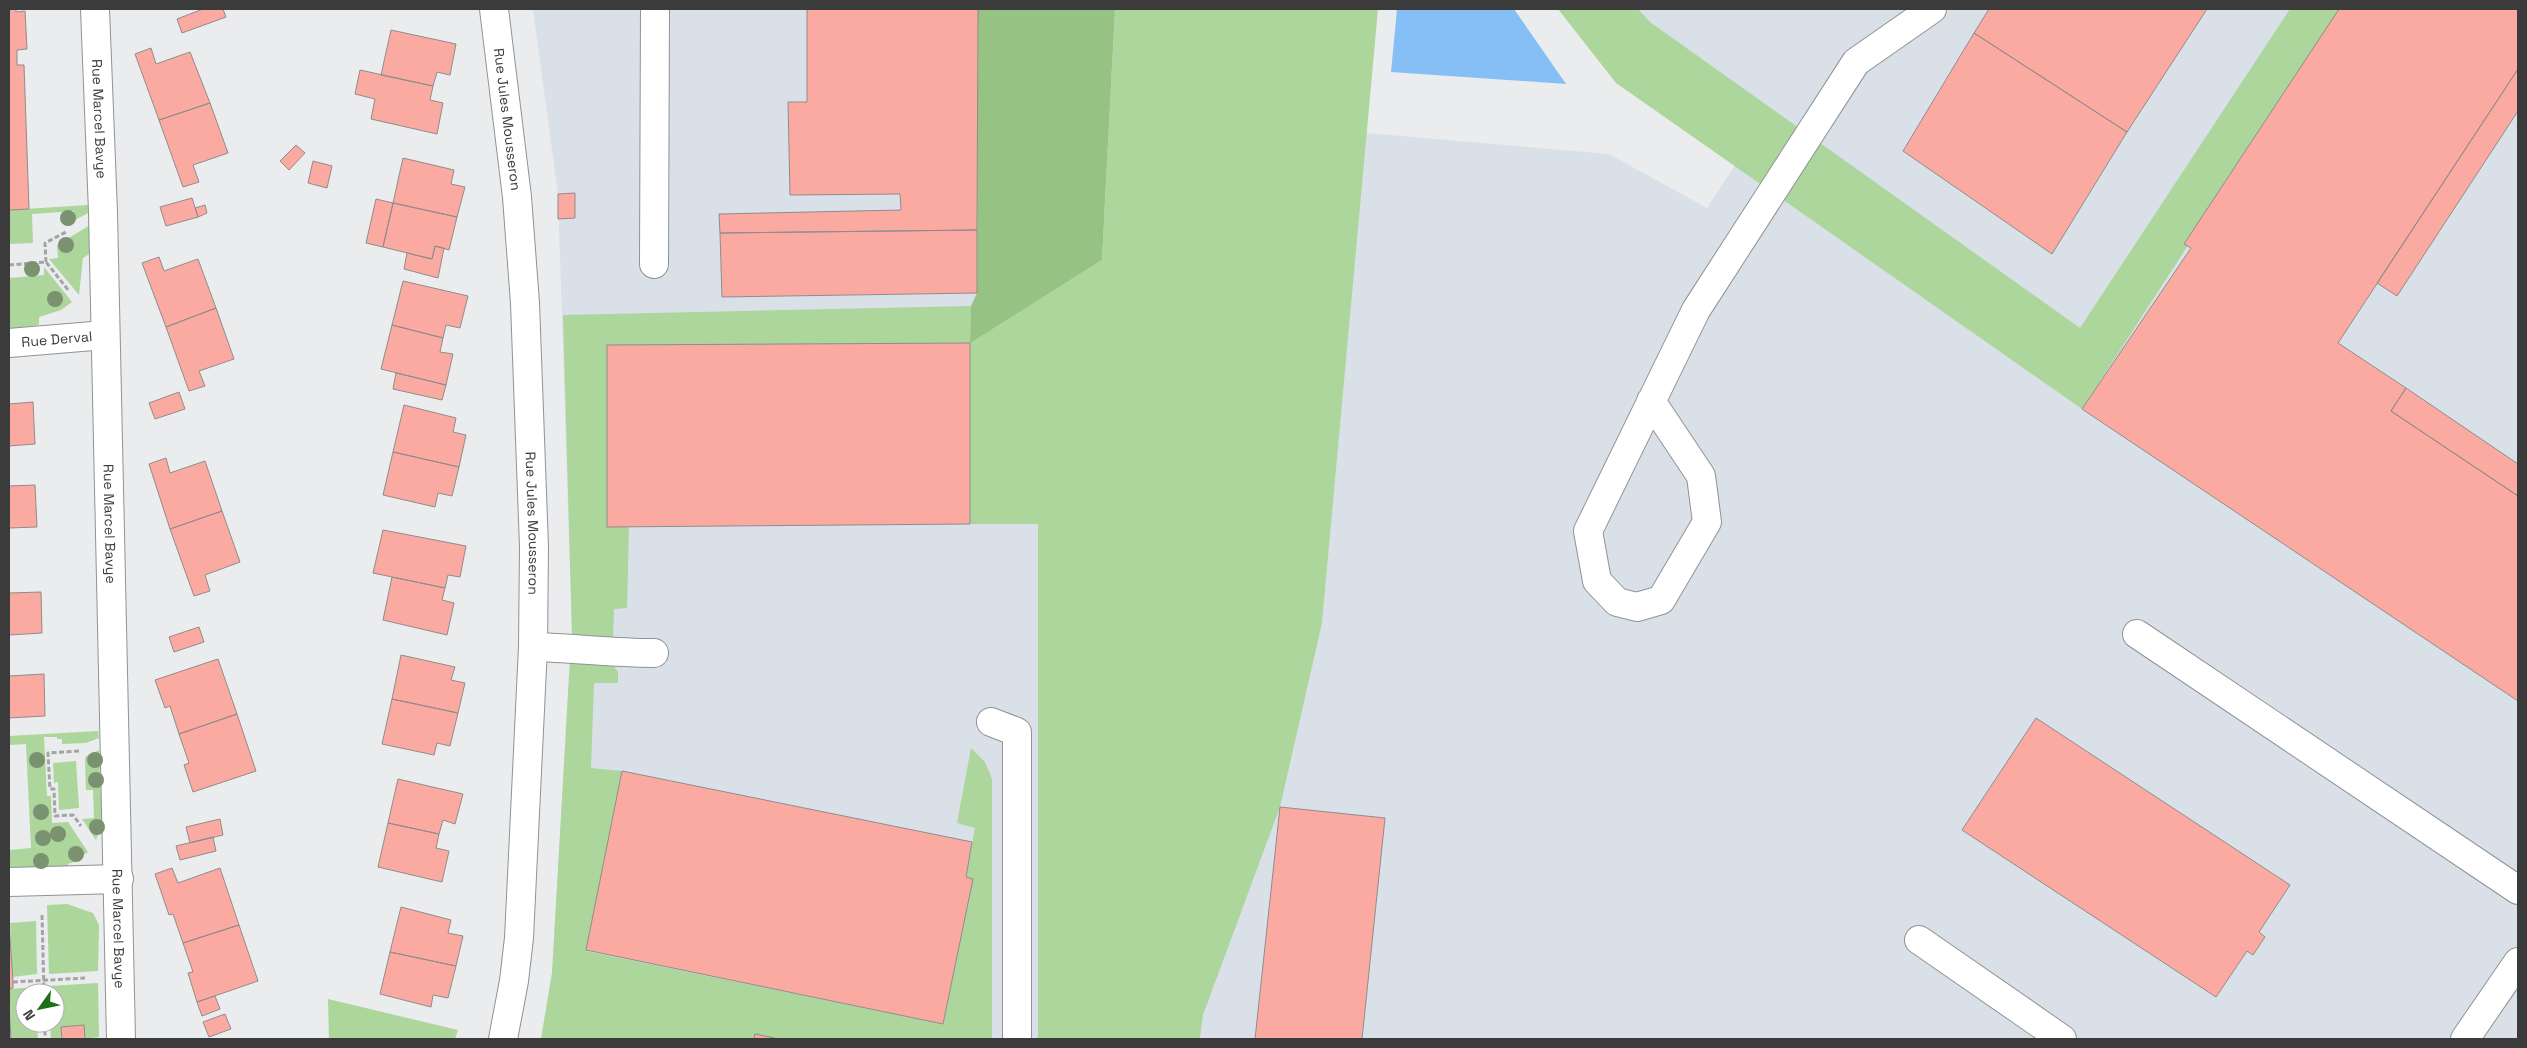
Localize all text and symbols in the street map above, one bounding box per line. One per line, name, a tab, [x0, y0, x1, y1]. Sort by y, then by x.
street label: Rue Jules Mousseron	[490, 47, 525, 191]
street label: Rue Marcel Bavye	[88, 59, 111, 179]
street label: Rue Derval	[21, 327, 93, 351]
street label: Rue Jules Mousseron	[521, 451, 543, 595]
street label: Rue Marcel Bavye	[99, 464, 120, 584]
street label: Rue Marcel Bavye	[108, 869, 129, 989]
north arrow	[15, 983, 65, 1033]
text: N	[19, 1006, 39, 1024]

